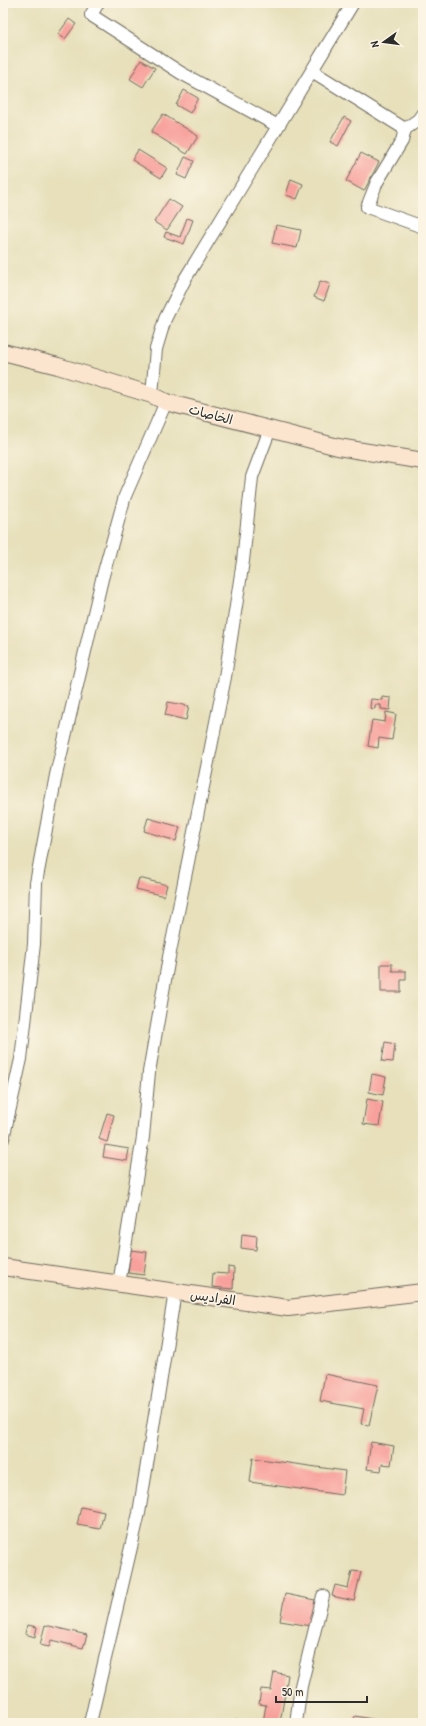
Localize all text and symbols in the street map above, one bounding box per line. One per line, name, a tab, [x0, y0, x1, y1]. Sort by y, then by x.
north arrow	[364, 22, 404, 62]
text: N	[367, 40, 382, 49]
street label: الخاصات	[187, 399, 235, 429]
street label: الفراديس	[189, 1285, 237, 1309]
scale bar	[276, 1678, 367, 1704]
text: 50 m	[282, 1683, 303, 1700]

